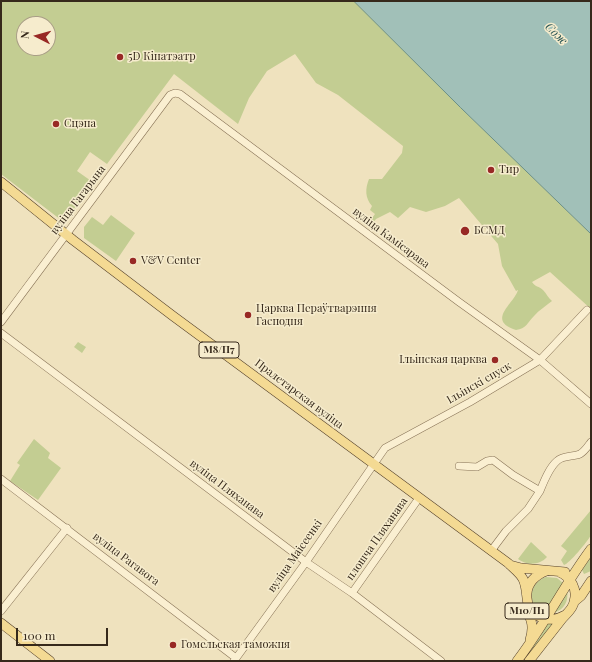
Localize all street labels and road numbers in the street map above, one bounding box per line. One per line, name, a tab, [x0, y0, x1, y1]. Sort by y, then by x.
street label: вуліца Гагарына	[48, 163, 108, 237]
street label: вуліца Камісарава	[350, 205, 432, 271]
road number: М8/П7	[199, 342, 239, 358]
street label: Пралетарская вуліца	[252, 356, 346, 432]
street label: Ільінскі спуск	[444, 359, 514, 407]
street label: вуліца Пляханава	[187, 457, 267, 521]
street label: плошча Пляханава	[344, 495, 410, 583]
street label: вуліца Маісеенкі	[265, 517, 325, 595]
street label: вуліца Рагавога	[90, 530, 162, 588]
road number: М10/П1	[505, 603, 549, 619]

